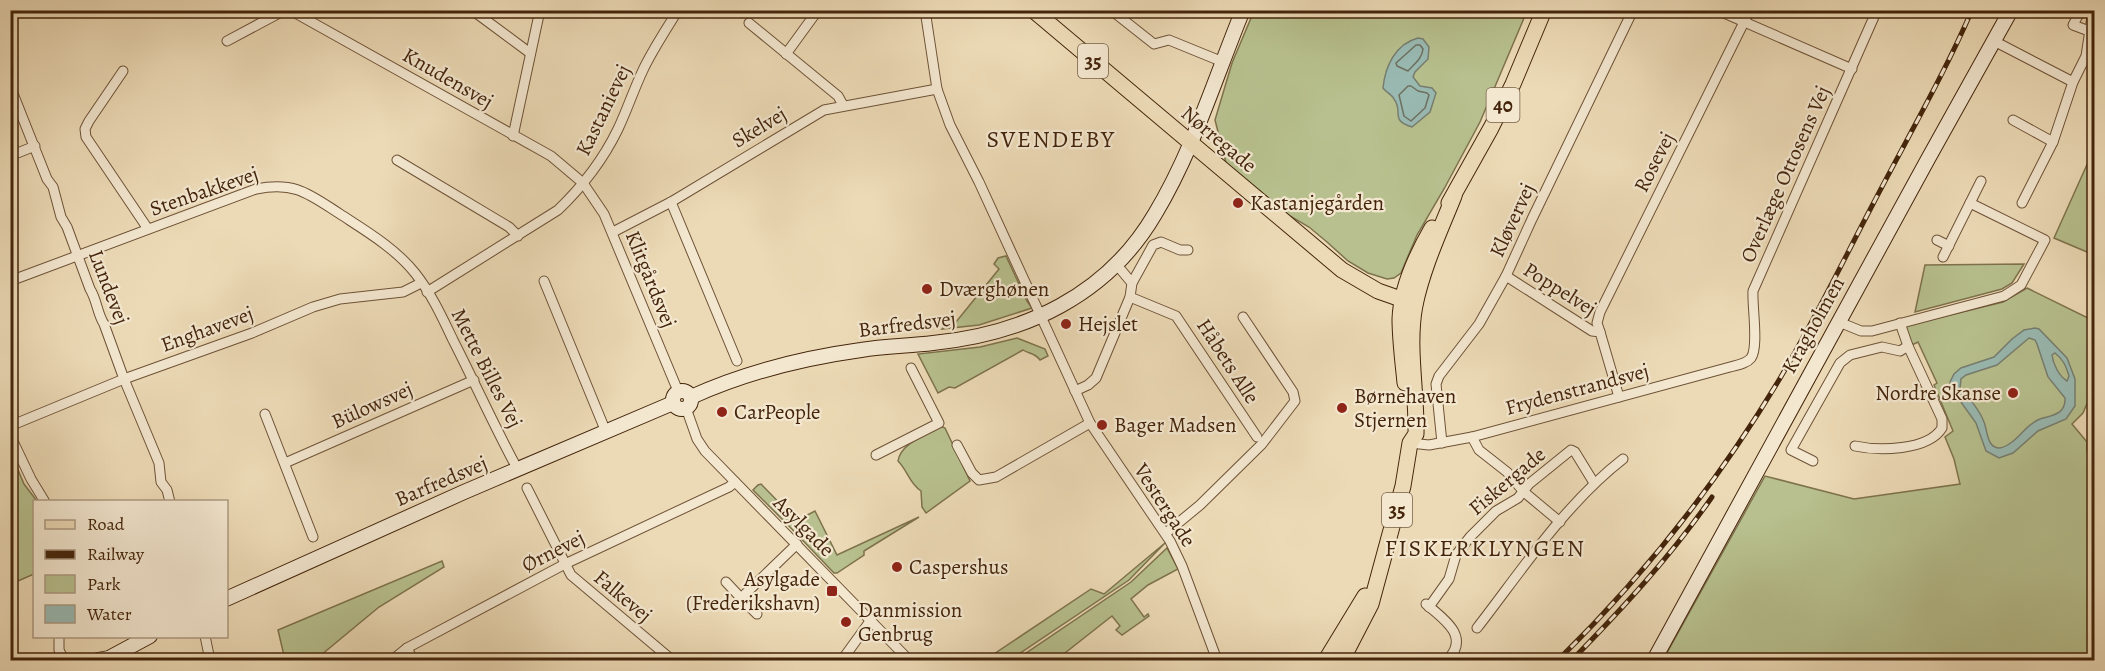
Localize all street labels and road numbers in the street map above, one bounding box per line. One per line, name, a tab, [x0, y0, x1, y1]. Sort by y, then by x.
street label: Knudensvej	[398, 41, 498, 115]
road number: 35	[1078, 44, 1108, 78]
street label: Kastanievej	[569, 60, 637, 160]
street label: Overlæge Ottosens Vej	[1733, 81, 1837, 267]
road number: 40	[1486, 88, 1520, 122]
street label: Nørregade	[1175, 99, 1263, 179]
street label: Skelvej	[726, 100, 792, 154]
street label: Rosevej	[1627, 127, 1681, 197]
street label: Stenbakkevej	[146, 159, 262, 223]
street label: Kløvervej	[1483, 178, 1541, 262]
street label: Klitgårdsvej	[619, 226, 683, 332]
street label: Lundevej	[82, 246, 136, 328]
street label: Poppelvej	[1518, 256, 1602, 322]
street label: Kragholmen	[1775, 272, 1851, 378]
street label: Enghavevej	[157, 299, 257, 359]
street label: Mette Billes Vej	[445, 303, 529, 433]
street label: Barfredsvej	[857, 304, 957, 344]
street label: Håbets Alle	[1190, 313, 1266, 409]
street label: Frydenstrandsvej	[1502, 356, 1652, 422]
street label: Bülowsvej	[327, 375, 417, 435]
street label: Fiskergade	[1462, 440, 1552, 522]
street label: Barfredsvej	[390, 449, 492, 513]
street label: Vestergade	[1127, 457, 1202, 552]
street label: Asylgade	[767, 489, 841, 563]
road number: 35	[1382, 493, 1412, 527]
street label: Ørnevej	[517, 523, 589, 579]
street label: Falkevej	[588, 563, 658, 629]

